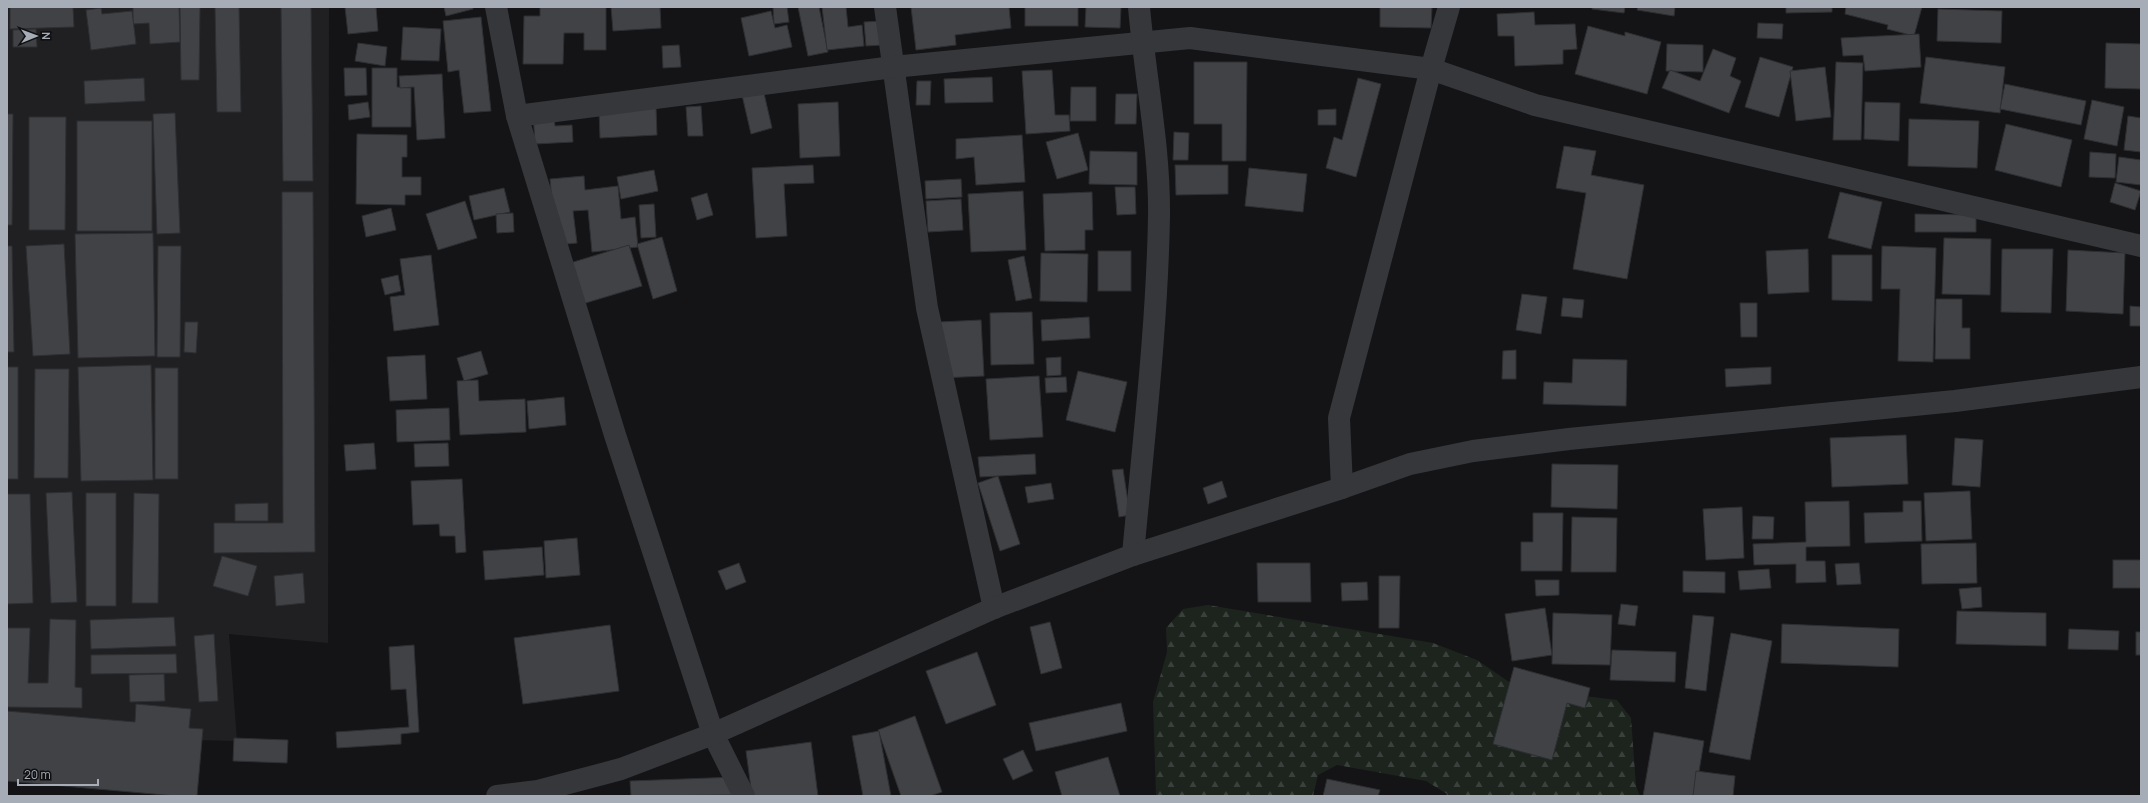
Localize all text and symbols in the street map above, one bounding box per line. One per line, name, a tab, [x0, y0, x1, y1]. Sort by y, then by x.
north arrow	[16, 16, 56, 56]
text: N	[39, 32, 54, 40]
scale bar	[18, 761, 98, 787]
text: 20 m	[24, 766, 51, 783]

